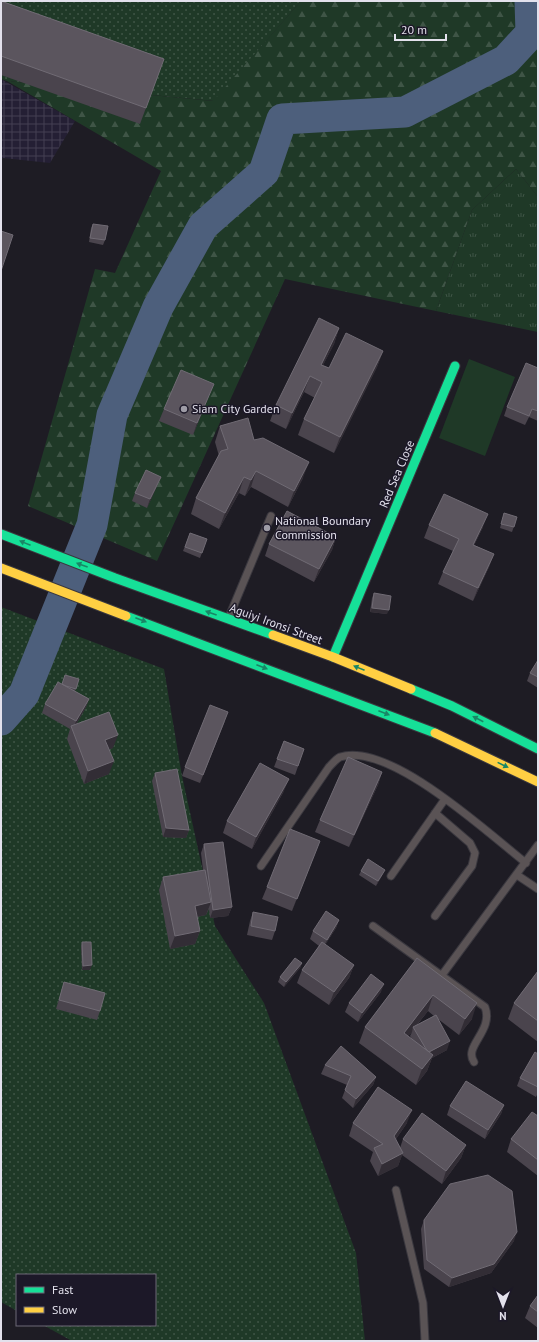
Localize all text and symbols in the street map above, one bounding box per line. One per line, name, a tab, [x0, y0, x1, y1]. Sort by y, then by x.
scale bar	[395, 16, 446, 42]
text: 20 m	[401, 22, 427, 37]
place label: Siam City Garden	[192, 401, 279, 416]
marker: Siam City Garden	[179, 404, 189, 414]
street label: Red Sea Close	[376, 438, 417, 510]
place label: National Boundary Commission	[275, 513, 371, 542]
marker: National Boundary Commission	[262, 523, 272, 533]
one-way arrow	[18, 540, 30, 546]
one-way arrow	[75, 562, 87, 568]
street label: Aguiyi Ironsi Street	[228, 600, 325, 647]
one-way arrow	[204, 609, 216, 615]
one-way arrow	[135, 618, 147, 624]
one-way arrow	[257, 664, 269, 670]
one-way arrow	[352, 664, 364, 670]
one-way arrow	[378, 711, 390, 717]
one-way arrow	[472, 716, 484, 722]
one-way arrow	[497, 762, 508, 768]
legend	[16, 1274, 156, 1326]
text: Fast	[52, 1282, 73, 1297]
north arrow	[483, 1286, 523, 1326]
text: Slow	[52, 1302, 77, 1317]
text: N	[499, 1309, 507, 1323]

